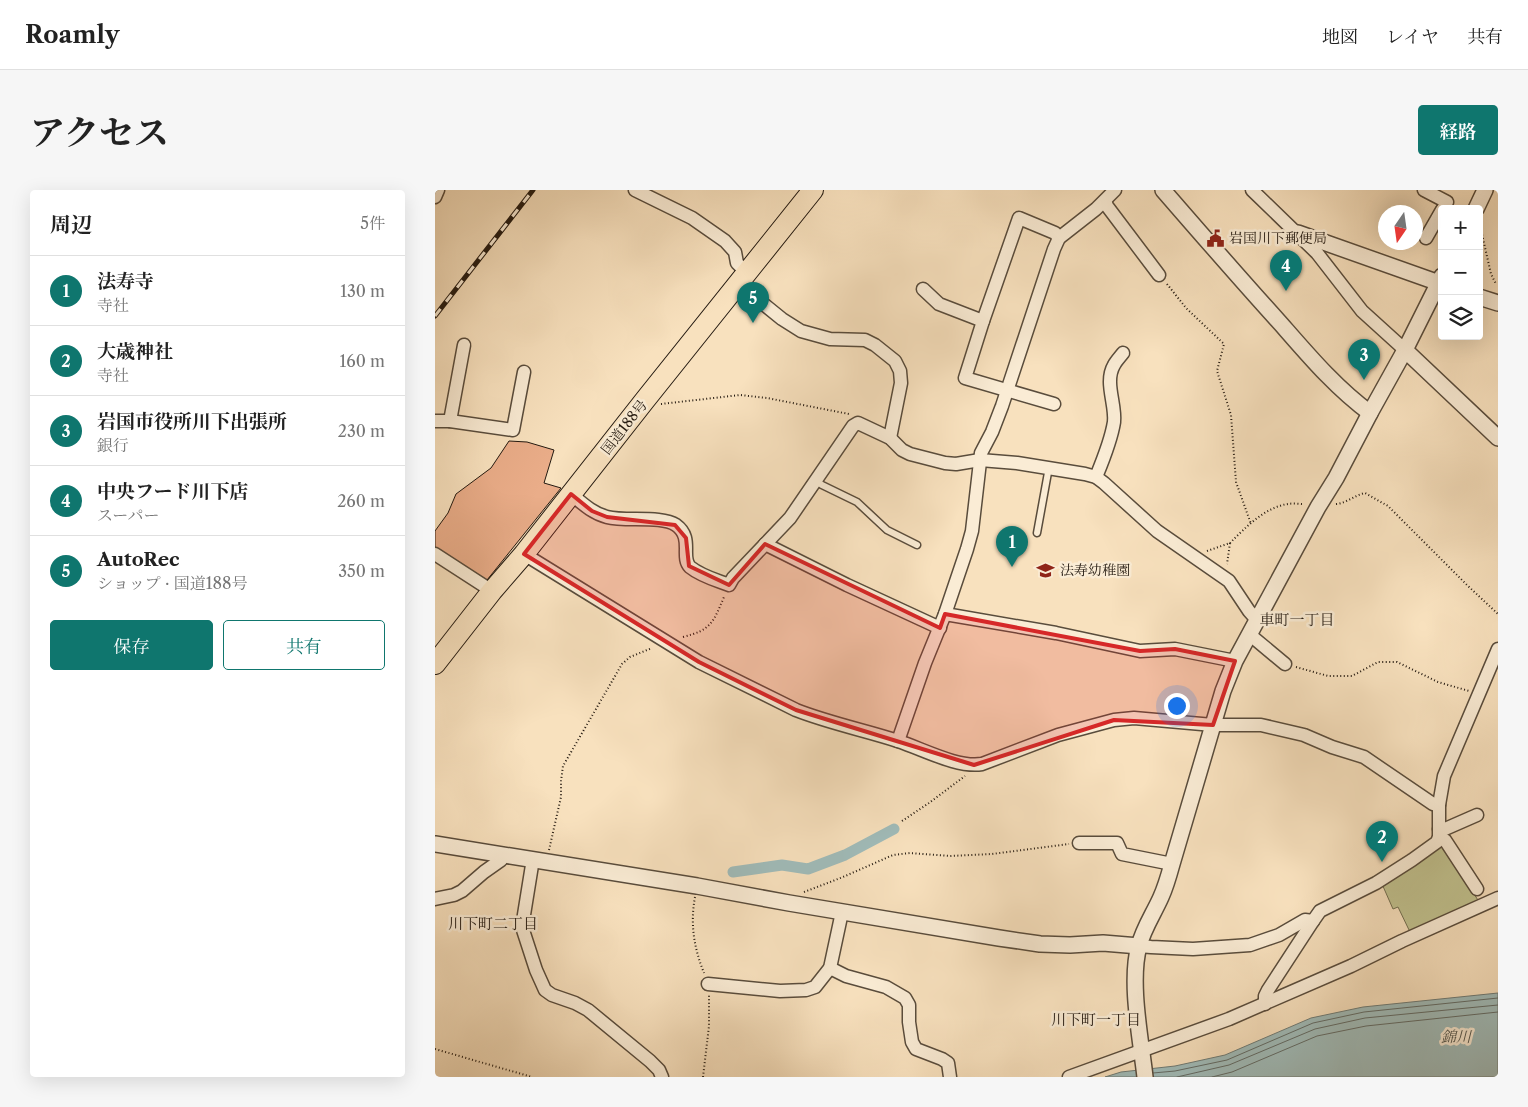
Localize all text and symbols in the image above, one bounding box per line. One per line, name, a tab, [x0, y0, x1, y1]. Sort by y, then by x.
text: Roamly	[25, 20, 119, 49]
text: 地図	[1322, 26, 1358, 48]
text: レイヤ	[1386, 26, 1439, 48]
text: 共有	[1467, 26, 1503, 48]
button: 経路	[1418, 105, 1498, 155]
text: アクセス	[30, 111, 169, 154]
north arrow	[1378, 205, 1423, 250]
map controls	[1438, 205, 1483, 340]
button: +	[1438, 205, 1483, 250]
text: 周辺	[50, 212, 92, 237]
text: 5件	[360, 213, 385, 233]
public building icon: 岩国川下郵便局	[1205, 228, 1225, 248]
place label: 岩国川下郵便局	[1229, 229, 1327, 247]
pin: 4	[1270, 250, 1302, 291]
button: −	[1438, 250, 1483, 295]
text: 法寿寺	[97, 270, 154, 293]
text: 1	[62, 281, 70, 301]
text: 130 m	[340, 281, 385, 301]
pin: 5	[737, 282, 769, 323]
text: 寺社	[97, 295, 129, 315]
button: layers	[1438, 295, 1483, 340]
pin: 3	[1348, 339, 1380, 380]
text: 大歳神社	[97, 340, 173, 363]
text: 2	[61, 351, 71, 371]
text: 160 m	[340, 351, 385, 371]
text: 寺社	[97, 365, 129, 385]
street label: 国道188号	[597, 396, 651, 458]
text: 岩国市役所川下出張所	[97, 410, 287, 433]
text: 3	[61, 421, 71, 441]
text: 230 m	[338, 421, 385, 441]
text: 銀行	[97, 435, 129, 455]
text: 中央フード川下店	[97, 480, 248, 503]
text: 4	[61, 491, 71, 511]
text: 260 m	[337, 491, 385, 511]
text: スーパー	[97, 505, 159, 525]
pin: 1	[996, 526, 1028, 567]
text: AutoRec	[97, 548, 180, 571]
school or university icon: 法寿幼稚園	[1036, 560, 1056, 580]
text: 5	[62, 561, 70, 581]
text: 350 m	[338, 561, 385, 581]
place label: 法寿幼稚園	[1060, 561, 1130, 579]
text: ショップ · 国道188号	[97, 573, 247, 593]
district label: 車町一丁目	[1259, 610, 1335, 629]
button: 保存	[50, 620, 213, 670]
button: 共有	[223, 620, 385, 670]
your location	[1164, 693, 1190, 719]
pin: 2	[1366, 821, 1398, 862]
district label: 川下町二丁目	[448, 914, 538, 933]
district label: 川下町一丁目	[1051, 1010, 1141, 1029]
water label: 錦川	[1441, 1027, 1473, 1046]

